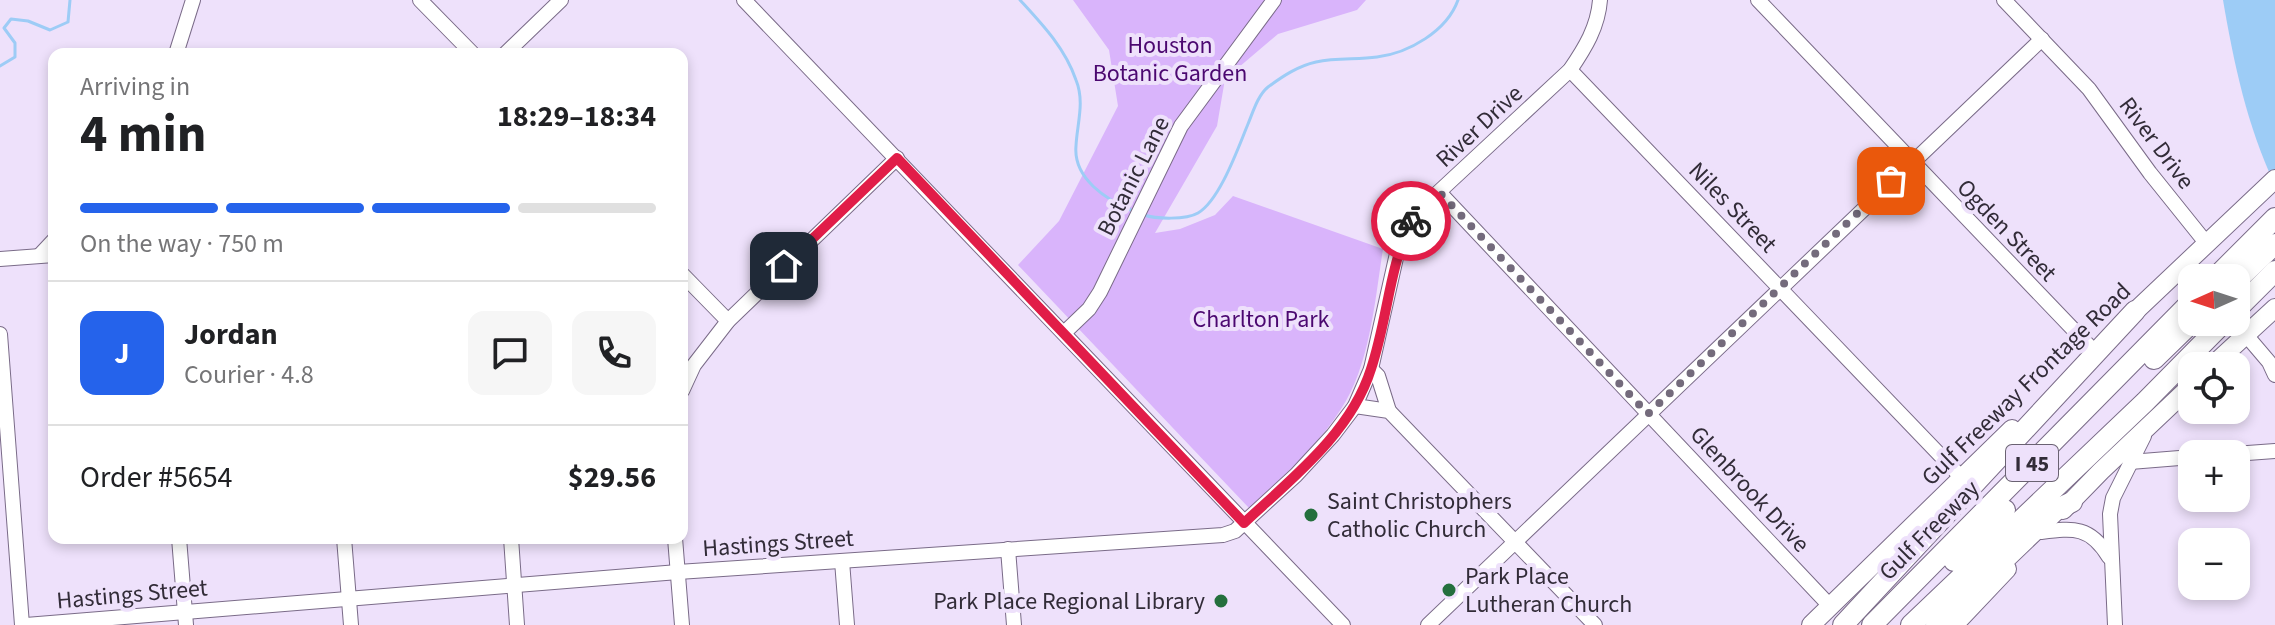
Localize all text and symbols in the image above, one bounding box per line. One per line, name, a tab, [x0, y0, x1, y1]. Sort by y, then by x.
park label: Houston Botanic Garden	[1093, 28, 1247, 91]
text: Arriving in	[80, 68, 190, 105]
street label: River Drive	[1428, 77, 1531, 176]
street label: River Drive	[2110, 90, 2203, 197]
text: 18:29–18:34	[497, 95, 656, 138]
text: 4 min	[80, 98, 207, 172]
street label: Botanic Lane	[1088, 110, 1179, 242]
pin	[1857, 147, 1925, 215]
street label: Niles Street	[1680, 154, 1785, 261]
icon: bag	[1869, 159, 1913, 203]
street label: Ogden Street	[1949, 171, 2065, 290]
courier	[1371, 181, 1451, 261]
icon: bike	[1389, 199, 1433, 243]
text: On the way · 750 m	[80, 225, 284, 262]
pin	[750, 232, 818, 300]
icon: home	[762, 244, 806, 288]
north arrow	[2178, 264, 2250, 336]
map controls	[2178, 264, 2250, 600]
street label: Gulf Freeway Frontage Road	[1914, 275, 2139, 494]
park label: Charlton Park	[1193, 302, 1330, 337]
button: chat	[468, 311, 552, 395]
button: phone	[572, 311, 656, 395]
text: Jordan	[184, 313, 278, 356]
text: J	[114, 332, 130, 375]
button: locate	[2178, 352, 2250, 424]
text: Courier · 4.8	[184, 356, 314, 393]
street label: Glenbrook Drive	[1682, 418, 1818, 561]
button: +	[2178, 440, 2250, 512]
road number: I 45	[2006, 445, 2058, 481]
text: Order #5654	[80, 456, 233, 499]
text: $29.56	[568, 456, 656, 499]
street label: Gulf Freeway	[1871, 472, 1988, 589]
place label: Saint Christophers Catholic Church	[1327, 484, 1512, 547]
marker: Saint Christophers Catholic Church	[1302, 506, 1320, 524]
street label: Hastings Street	[701, 521, 855, 566]
button: −	[2178, 528, 2250, 600]
place label: Park Place Lutheran Church	[1465, 559, 1632, 622]
street label: Hastings Street	[55, 570, 209, 619]
marker: Park Place Lutheran Church	[1440, 581, 1458, 599]
place label: Park Place Regional Library	[933, 584, 1205, 619]
marker: Park Place Regional Library	[1212, 592, 1230, 610]

